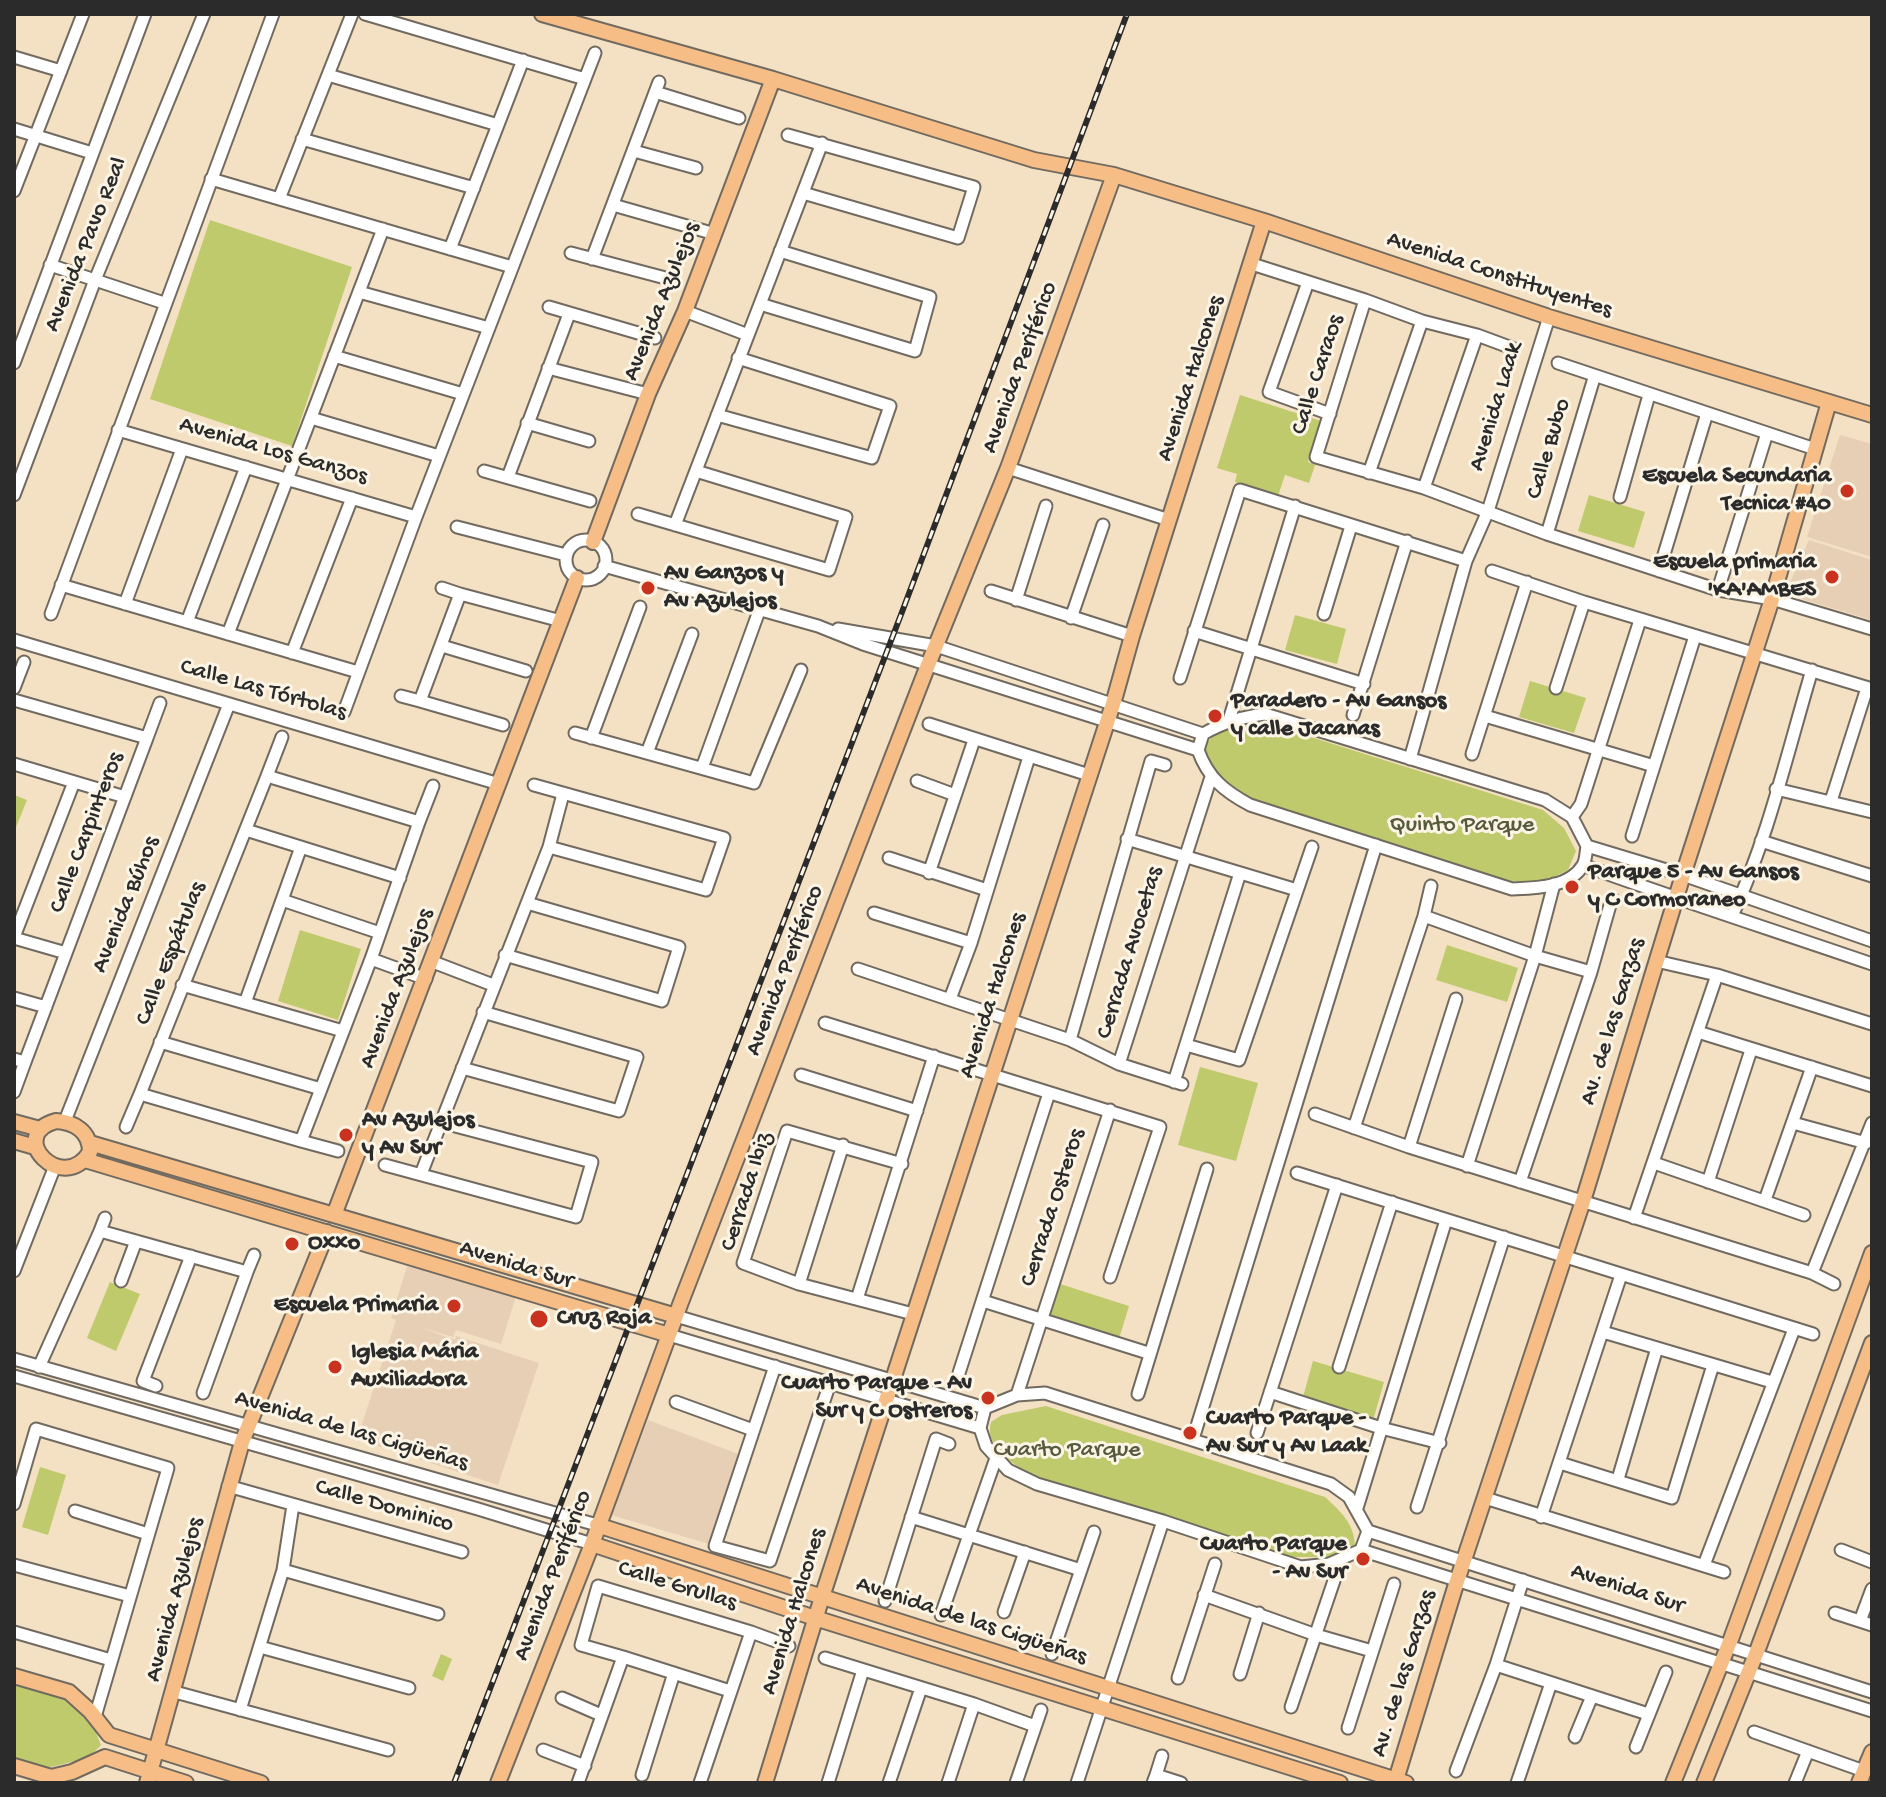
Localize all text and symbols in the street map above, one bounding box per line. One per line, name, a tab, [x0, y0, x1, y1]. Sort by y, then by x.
street label: Avenida Pavo Real	[39, 154, 135, 336]
street label: Avenida Azulejos	[618, 218, 708, 386]
street label: Avenida Constituyentes	[1383, 226, 1615, 326]
street label: Avenida Periférico	[977, 278, 1065, 458]
street label: Avenida Halcones	[1152, 293, 1232, 465]
street label: Calle Caraos	[1286, 311, 1352, 439]
street label: Avenida Laak	[1464, 339, 1530, 475]
street label: Calle Bubo	[1521, 395, 1579, 503]
street label: Avenida Los Ganzos	[176, 411, 370, 493]
place label: Escuela Secundaria Tecnica #40	[1642, 463, 1831, 519]
marker: Escuela Secundaria Tecnica #40	[1838, 482, 1856, 500]
place label: Escuela primaria 'KA'AMBES	[1653, 549, 1816, 605]
place label: Av Ganzos y Av Azulejos	[664, 560, 784, 616]
marker: Escuela primaria 'KA'AMBES	[1823, 568, 1841, 586]
marker: Av Ganzos y Av Azulejos	[639, 579, 657, 597]
street label: Calle Las Tórtolas	[177, 654, 349, 728]
place label: Paradero - Av Gansos y calle Jacanas	[1231, 688, 1446, 744]
marker: Paradero - Av Gansos y calle Jacanas	[1206, 707, 1224, 725]
street label: Calle Carpinteros	[44, 748, 132, 918]
park label: Quinto Parque	[1390, 812, 1534, 840]
street label: Avenida Búhos	[87, 833, 167, 977]
place label: Parque 5 - Av Gansos y C Cormoraneo	[1588, 859, 1799, 915]
street label: Cerrada Avocetas	[1091, 863, 1171, 1043]
street label: Calle Espátulas	[130, 878, 214, 1030]
marker: Parque 5 - Av Gansos y C Cormoraneo	[1563, 878, 1581, 896]
street label: Avenida Periférico	[740, 882, 832, 1060]
street label: Avenida Azulejos	[354, 905, 442, 1073]
street label: Avenida Halcones	[954, 910, 1034, 1082]
street label: Av. de las Garzas	[1575, 935, 1653, 1109]
place label: Av Azulejos y Av Sur	[362, 1107, 474, 1163]
marker: Av Azulejos y Av Sur	[337, 1126, 355, 1144]
street label: Cerrada Osteros	[1015, 1126, 1093, 1290]
street label: Cerrada Ibiz	[715, 1129, 781, 1255]
place label: Oxxo	[308, 1230, 360, 1258]
marker: Oxxo	[283, 1235, 301, 1253]
street label: Avenida Sur	[456, 1235, 576, 1297]
place label: Escuela Primaria	[274, 1292, 438, 1320]
marker: Escuela Primaria	[445, 1297, 463, 1315]
place label: Cruz Roja	[557, 1305, 651, 1333]
marker: Cruz Roja	[528, 1308, 550, 1330]
place label: Iglesia Mária Auxiliadora	[351, 1339, 478, 1395]
marker: Iglesia Mária Auxiliadora	[326, 1358, 344, 1376]
place label: Cuarto Parque - Av Sur y C Ostreros	[781, 1370, 972, 1426]
street label: Avenida de las Cigüeñas	[231, 1385, 471, 1479]
marker: Cuarto Parque - Av Sur y C Ostreros	[979, 1389, 997, 1407]
place label: Cuarto Parque - Av Sur y Av Laak	[1206, 1405, 1367, 1461]
marker: Cuarto Parque - Av Sur y Av Laak	[1181, 1424, 1199, 1442]
park label: Cuarto Parque	[993, 1437, 1141, 1465]
street label: Calle Dominico	[312, 1474, 456, 1540]
street label: Avenida Periférico	[508, 1487, 600, 1665]
street label: Avenida Azulejos	[140, 1515, 212, 1685]
street label: Avenida Halcones	[756, 1525, 834, 1699]
place label: Cuarto Parque - Av Sur	[1200, 1531, 1347, 1587]
marker: Cuarto Parque - Av Sur	[1354, 1550, 1372, 1568]
street label: Calle Grullas	[614, 1555, 740, 1619]
street label: Avenida Sur	[1567, 1558, 1687, 1622]
street label: Avenida de las Cigüeñas	[852, 1571, 1090, 1673]
street label: Av. de las Garzas	[1366, 1587, 1444, 1761]

